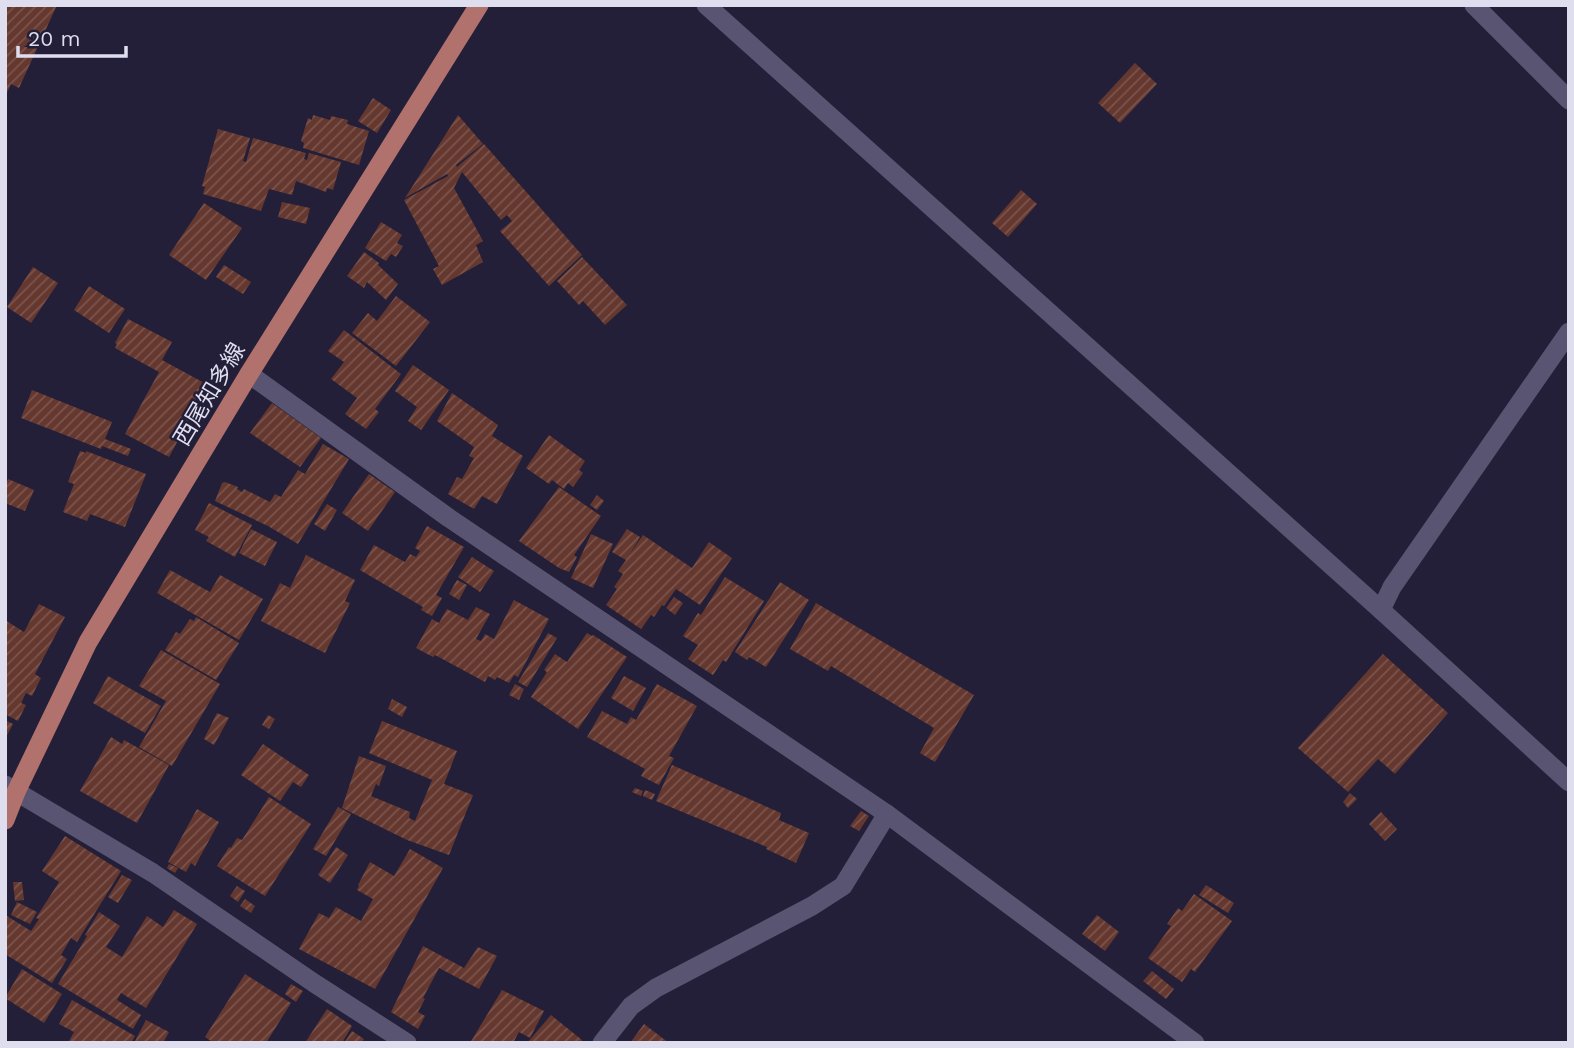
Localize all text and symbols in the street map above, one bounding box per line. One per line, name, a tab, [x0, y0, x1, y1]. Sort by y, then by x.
scale bar	[18, 14, 126, 58]
text: 20 m	[28, 26, 80, 51]
street label: 西尾知多線	[168, 338, 251, 450]

